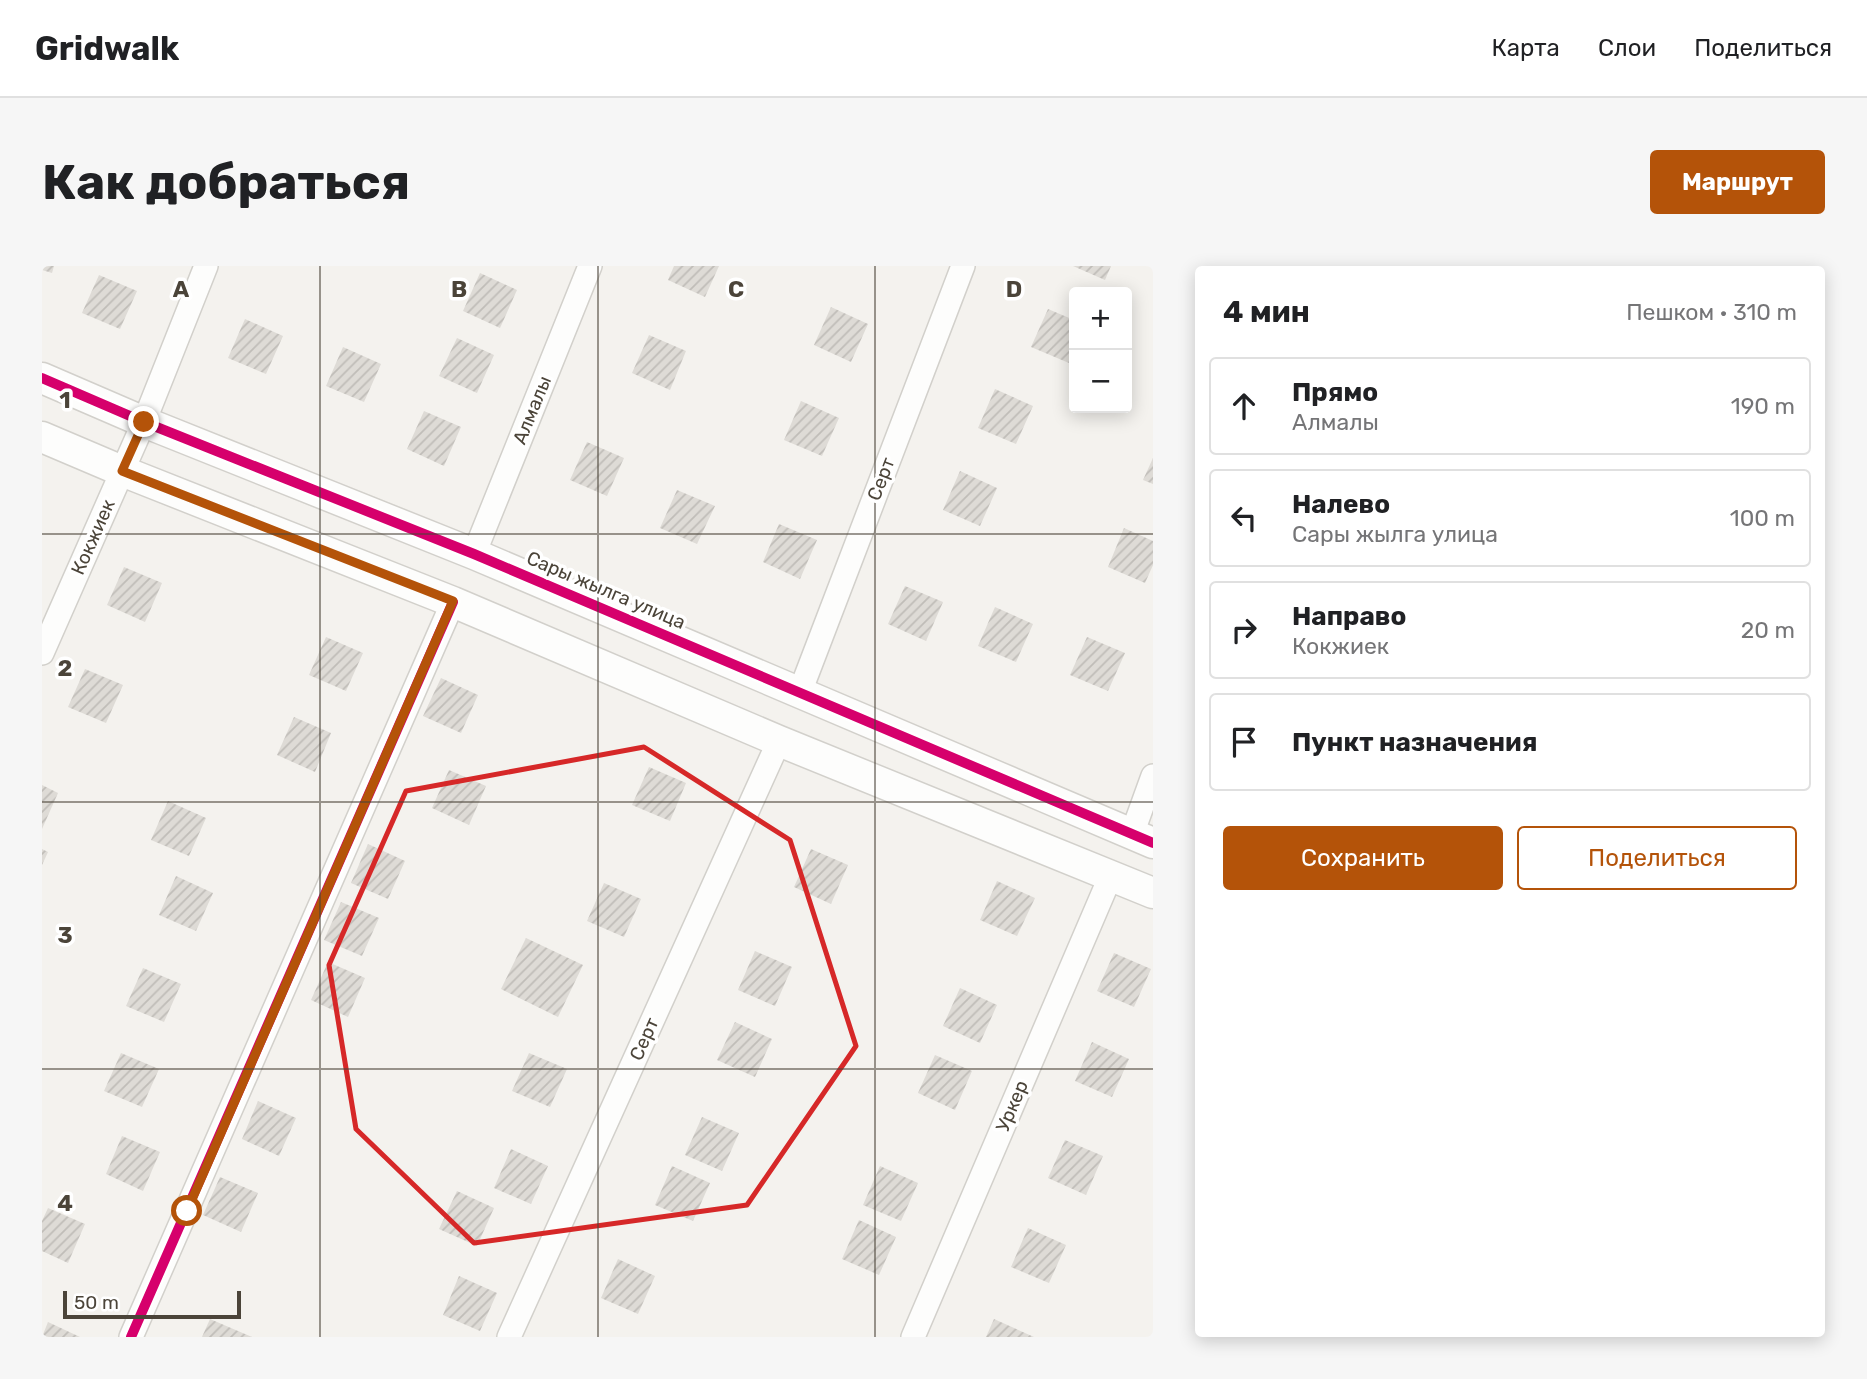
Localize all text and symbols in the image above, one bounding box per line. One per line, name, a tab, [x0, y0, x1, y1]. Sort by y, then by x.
text: Gridwalk	[35, 29, 179, 68]
text: Карта	[1491, 34, 1560, 62]
text: Слои	[1598, 34, 1656, 62]
text: Поделиться	[1694, 34, 1832, 62]
button: Маршрут	[1650, 150, 1825, 214]
text: Как добраться	[42, 153, 410, 211]
text: A	[173, 275, 190, 303]
text: B	[451, 275, 467, 303]
text: C	[728, 275, 744, 303]
text: D	[1006, 275, 1022, 303]
map controls	[1069, 287, 1132, 413]
button: +	[1069, 287, 1132, 350]
text: 4 мин	[1223, 294, 1310, 330]
text: Пешком · 310 m	[1626, 298, 1797, 326]
button: −	[1069, 350, 1132, 413]
street label: Алмалы	[508, 372, 556, 448]
text: Прямо	[1292, 377, 1378, 408]
text: 1	[59, 386, 71, 414]
icon: ahead	[1225, 387, 1263, 425]
text: 190 m	[1731, 392, 1795, 420]
route end	[128, 406, 159, 437]
text: Алмалы	[1292, 408, 1379, 436]
street label: Серт	[862, 454, 900, 504]
text: Налево	[1292, 489, 1390, 520]
street label: Кокжиек	[66, 496, 120, 578]
icon: left	[1225, 499, 1263, 537]
text: 100 m	[1730, 504, 1795, 532]
text: Сары жылга улица	[1292, 520, 1498, 548]
street label: Сары жылга улица	[523, 546, 689, 634]
text: Направо	[1292, 601, 1406, 632]
icon: right	[1225, 611, 1263, 649]
text: 20 m	[1741, 616, 1795, 644]
text: Кокжиек	[1292, 632, 1389, 660]
text: 2	[58, 654, 72, 682]
icon: arrive	[1225, 723, 1263, 761]
text: Пункт назначения	[1292, 727, 1537, 758]
button: Сохранить	[1223, 826, 1503, 890]
button: Поделиться	[1517, 826, 1797, 890]
text: 3	[57, 921, 73, 949]
street label: Серт	[624, 1014, 664, 1064]
street label: Уркер	[991, 1077, 1033, 1135]
text: 4	[57, 1189, 73, 1217]
route start	[171, 1195, 202, 1226]
scale bar	[63, 1288, 242, 1320]
text: 50 m	[74, 1291, 119, 1314]

